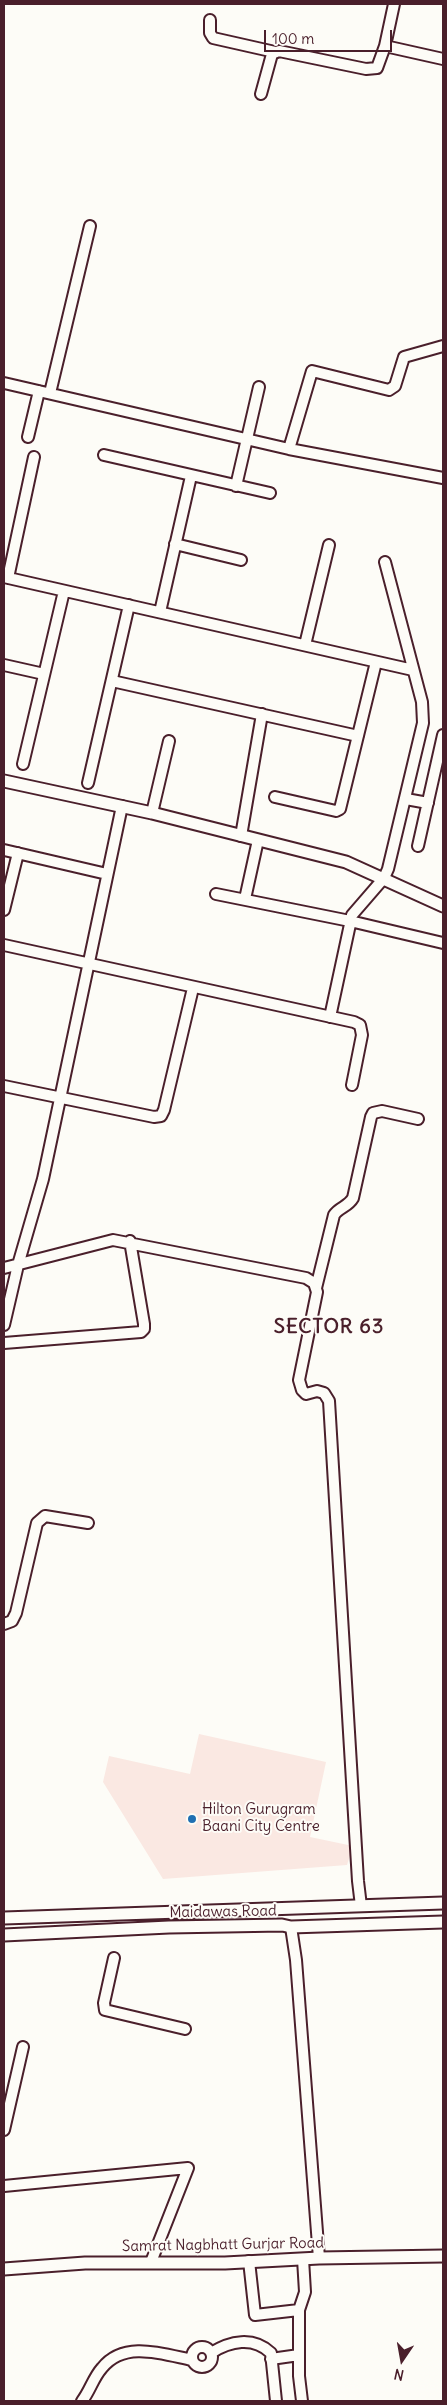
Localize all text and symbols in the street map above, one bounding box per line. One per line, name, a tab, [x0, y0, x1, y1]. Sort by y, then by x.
scale bar	[267, 20, 394, 52]
text: 100 m	[272, 29, 314, 48]
district label: SECTOR 63	[273, 1315, 385, 1339]
place label: Hilton Gurugram Baani City Centre	[202, 1801, 320, 1836]
marker: Hilton Gurugram Baani City Centre	[186, 1813, 198, 1825]
street label: Maidawas Road	[169, 1902, 277, 1922]
street label: Samrat Nagbhatt Gurjar Road	[122, 2234, 324, 2256]
north arrow	[377, 2335, 427, 2385]
text: N	[392, 2365, 405, 2384]

